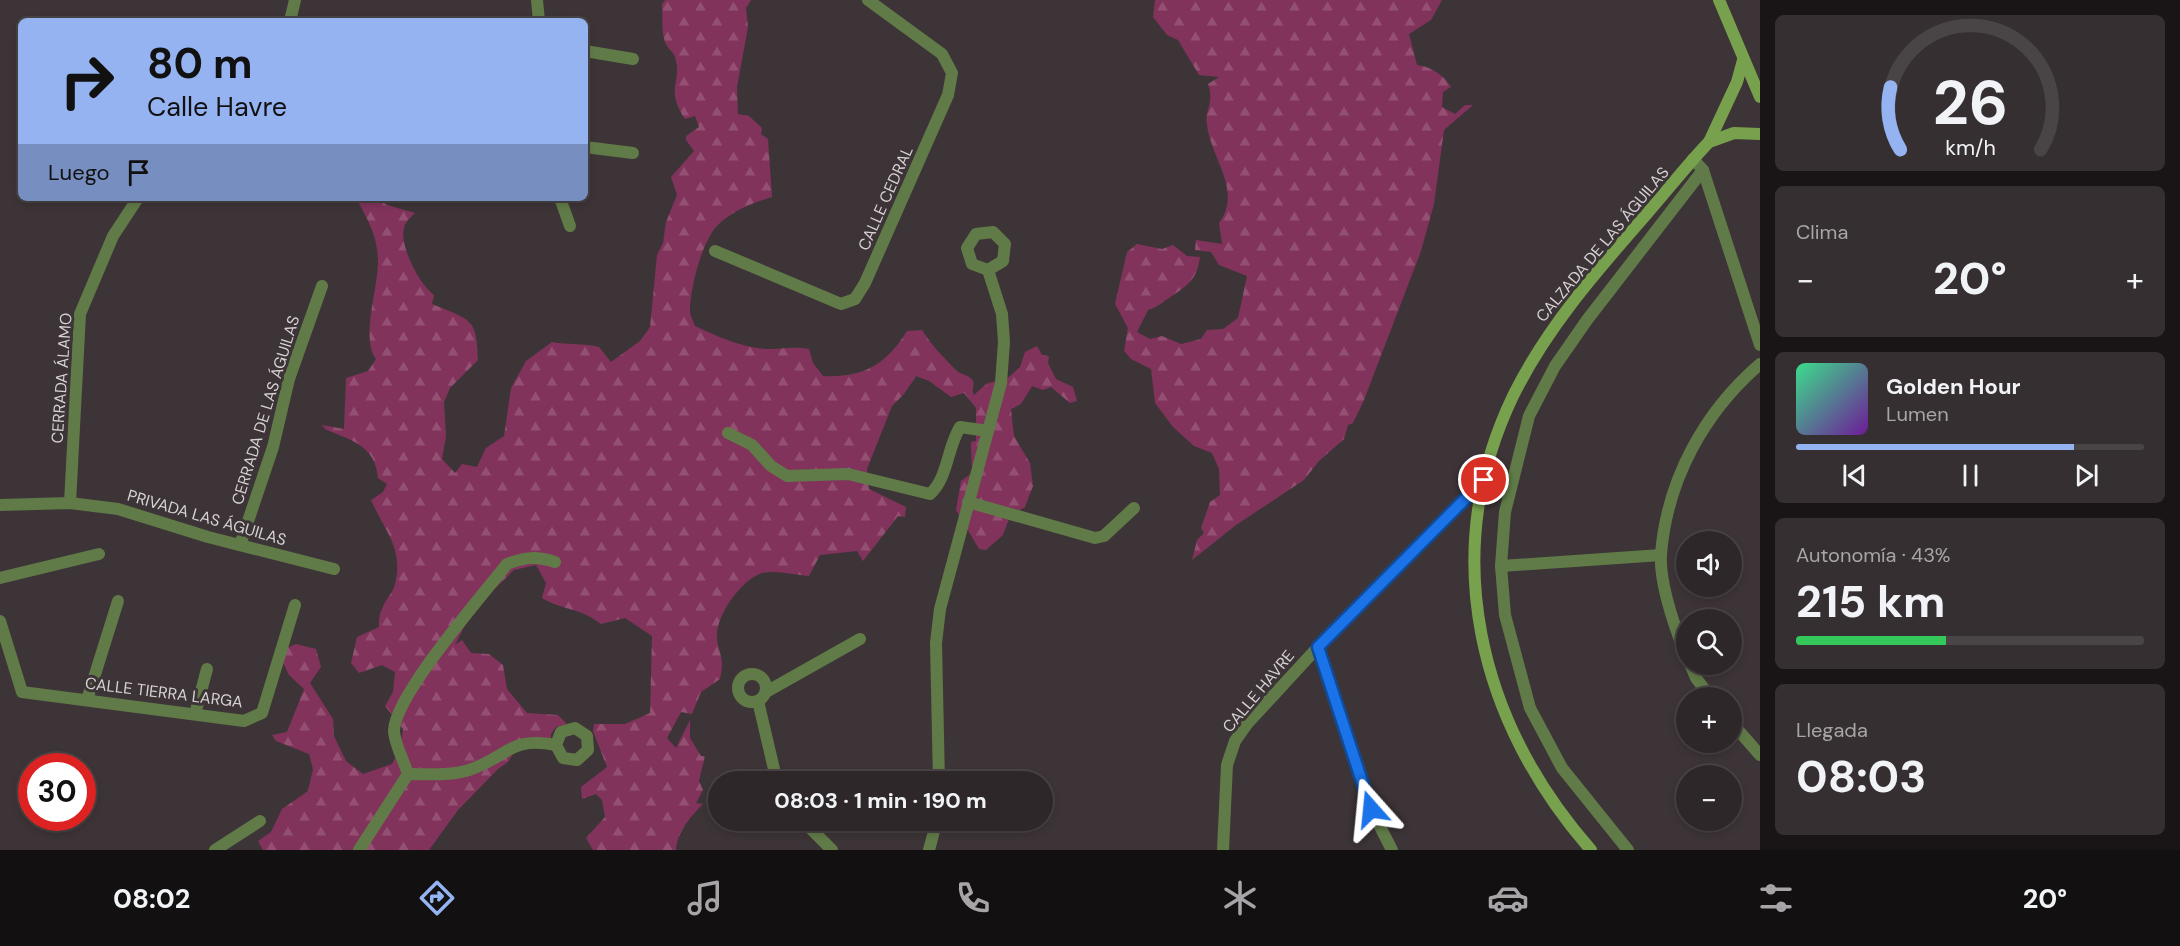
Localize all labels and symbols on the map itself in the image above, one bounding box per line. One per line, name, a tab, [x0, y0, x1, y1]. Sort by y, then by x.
street label: CALLE CEDRAL	[853, 143, 918, 254]
street label: CALZADA DE LAS ÁGUILAS	[1531, 162, 1673, 326]
street label: CERRADA ÁLAMO	[46, 312, 77, 444]
street label: CERRADA DE LAS ÁGUILAS	[227, 313, 304, 507]
pin	[1458, 454, 1509, 505]
street label: PRIVADA LAS ÁGUILAS	[125, 485, 289, 550]
street label: CALLE HAVRE	[1218, 646, 1299, 737]
street label: CALLE TIERRA LARGA	[84, 672, 244, 713]
speed limit sign: 30	[18, 753, 96, 831]
position arrow	[1339, 777, 1403, 841]

